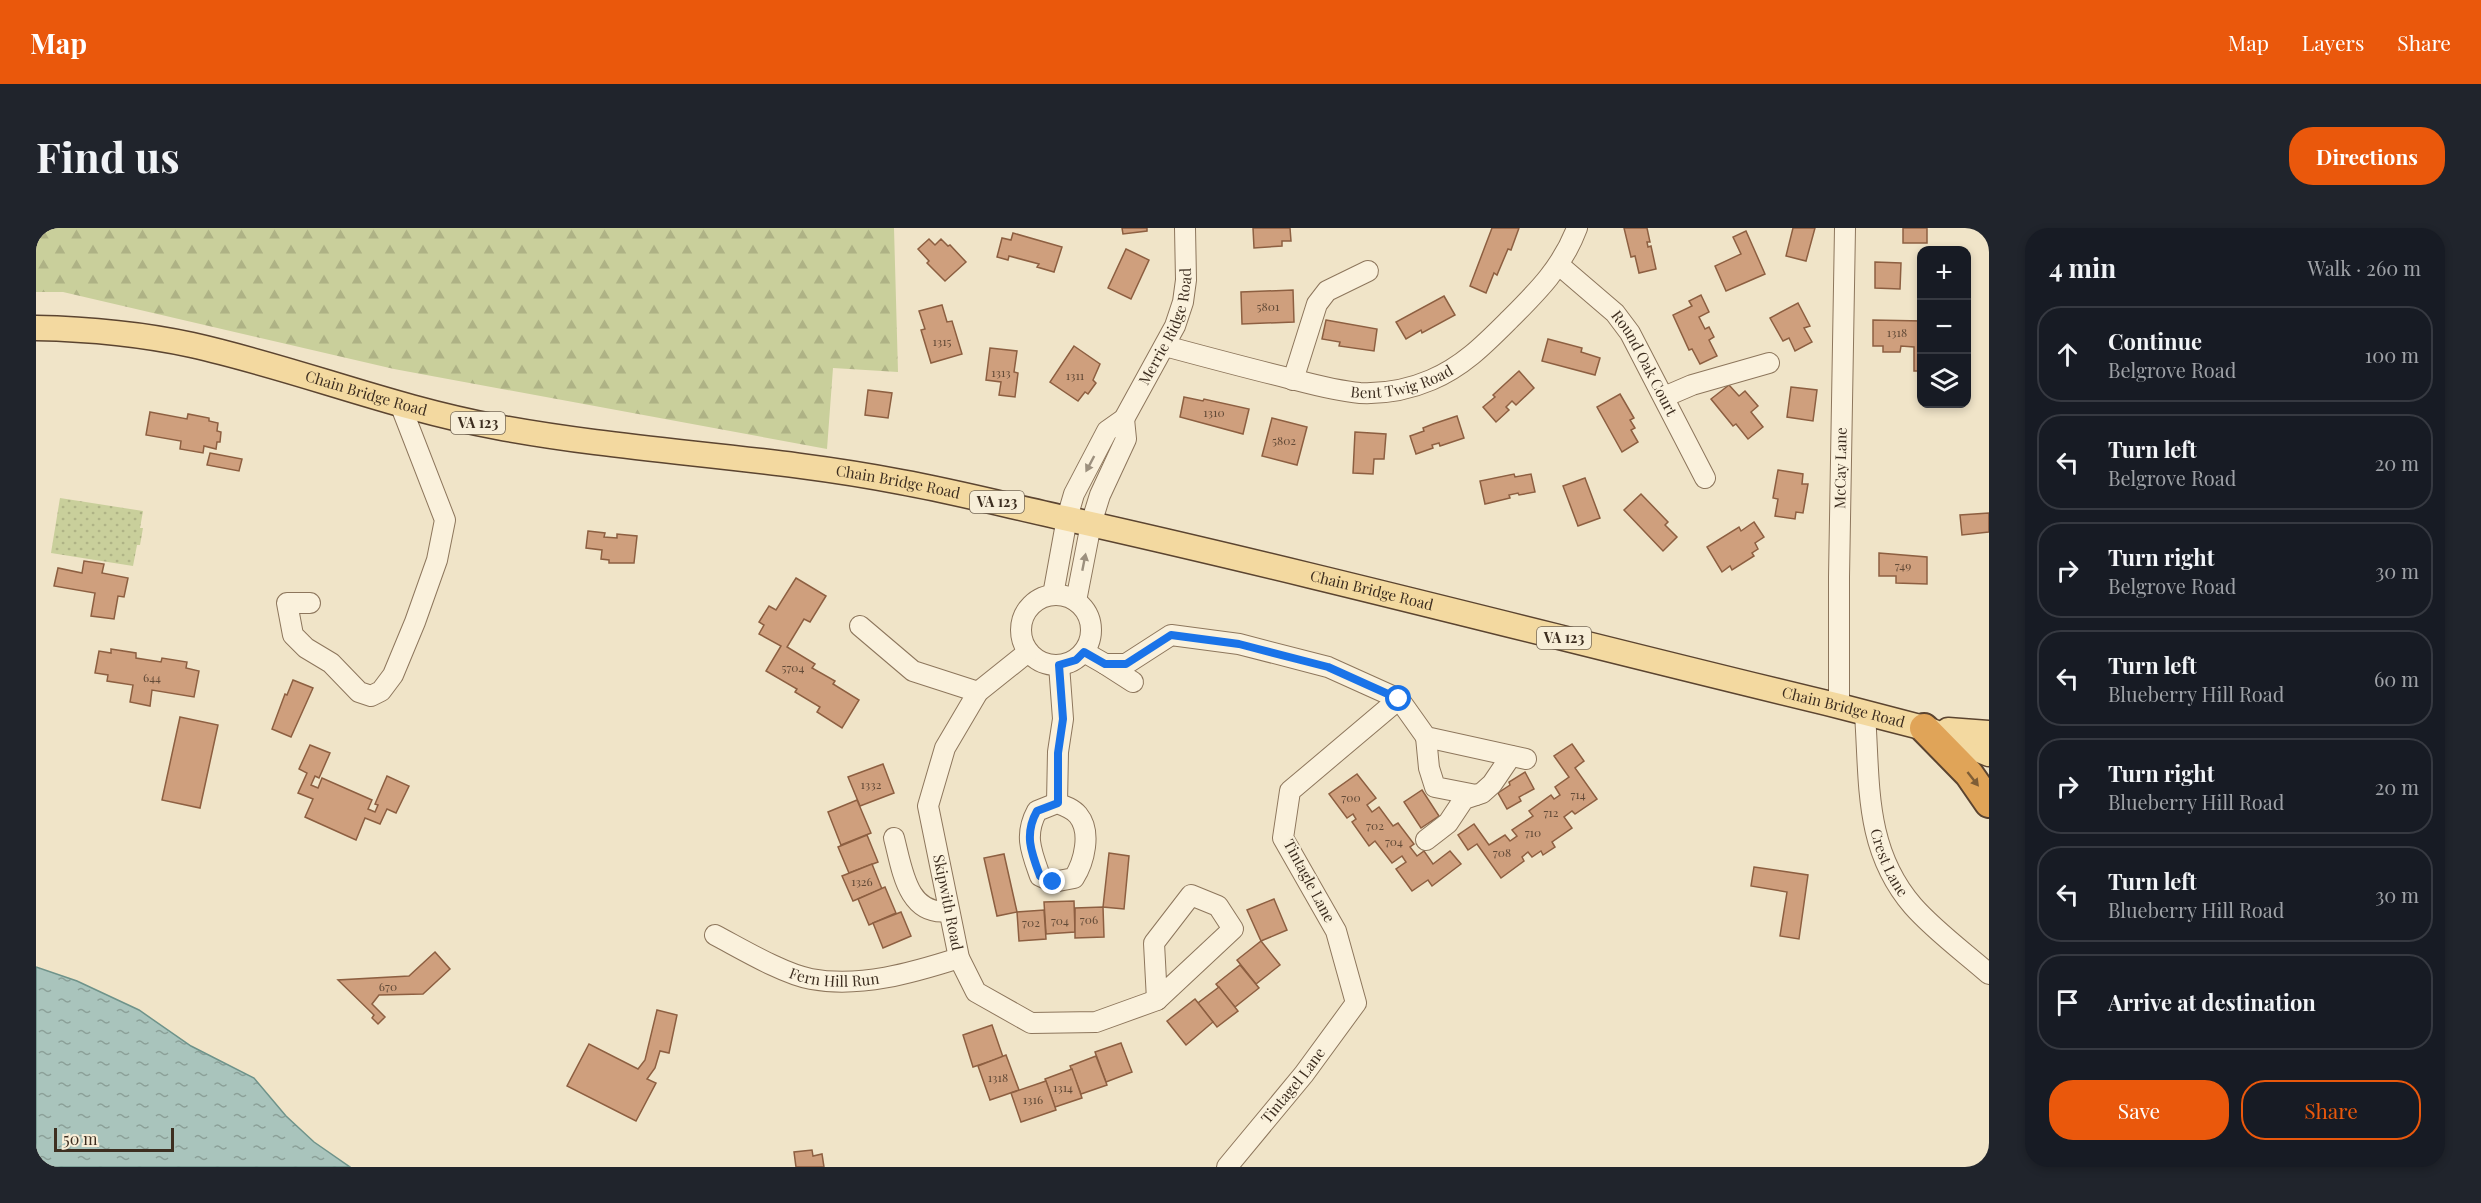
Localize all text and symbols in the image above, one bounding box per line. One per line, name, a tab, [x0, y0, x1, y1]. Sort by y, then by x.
text: Map	[30, 24, 87, 61]
text: Map	[2228, 28, 2269, 56]
text: Layers	[2302, 28, 2364, 56]
text: Share	[2397, 28, 2451, 56]
button: Directions	[2289, 127, 2445, 185]
text: Find us	[36, 128, 180, 184]
map controls	[1917, 246, 1971, 408]
button: +	[1917, 246, 1971, 300]
text: 4 min	[2049, 250, 2116, 285]
text: Walk · 260 m	[2308, 254, 2421, 281]
street label: Merrie Ridge Road	[1134, 267, 1195, 388]
house number: 5801	[1257, 298, 1280, 314]
button: −	[1917, 300, 1971, 354]
street label: Round Oak Court	[1607, 306, 1682, 420]
house number: 1318	[1887, 324, 1907, 340]
text: Continue	[2108, 326, 2202, 356]
house number: 1315	[933, 333, 951, 349]
icon: ahead	[2051, 338, 2084, 371]
text: 100 m	[2365, 341, 2419, 368]
button: layers	[1917, 354, 1971, 408]
text: Belgrove Road	[2108, 356, 2236, 383]
street label: Bent Twig Road	[1350, 360, 1457, 402]
house number: 1313	[991, 364, 1011, 380]
street label: Chain Bridge Road	[303, 365, 430, 420]
house number: 1311	[1066, 367, 1085, 383]
house number: 1310	[1203, 404, 1225, 420]
road number: VA 123	[451, 412, 505, 434]
street label: McCay Lane	[1829, 427, 1851, 509]
house number: 5802	[1272, 432, 1296, 448]
text: Turn left	[2108, 434, 2197, 464]
icon: left	[2051, 446, 2084, 479]
text: 20 m	[2375, 449, 2419, 476]
one-way arrow	[1085, 456, 1095, 473]
street label: Chain Bridge Road	[835, 460, 963, 503]
text: Belgrove Road	[2108, 464, 2236, 491]
road number: VA 123	[970, 491, 1024, 513]
text: Turn right	[2108, 542, 2214, 572]
one-way arrow	[1080, 553, 1089, 572]
icon: right	[2051, 554, 2084, 587]
house number: 749	[1895, 557, 1911, 573]
text: 30 m	[2375, 557, 2419, 584]
street label: Chain Bridge Road	[1308, 565, 1436, 615]
text: Belgrove Road	[2108, 572, 2236, 599]
road number: VA 123	[1537, 627, 1591, 649]
text: Turn left	[2108, 650, 2197, 680]
house number: 5704	[782, 659, 805, 675]
icon: left	[2051, 662, 2084, 695]
text: 60 m	[2374, 665, 2419, 692]
house number: 644	[143, 669, 161, 685]
text: Blueberry Hill Road	[2108, 680, 2284, 707]
street label: Chain Bridge Road	[1780, 682, 1908, 732]
route start	[1385, 685, 1411, 711]
text: Turn right	[2108, 758, 2214, 788]
icon: right	[2051, 770, 2084, 803]
one-way arrow	[1967, 771, 1980, 787]
text: 20 m	[2375, 773, 2419, 800]
house number: 1332	[861, 776, 882, 792]
house number: 714	[1570, 786, 1586, 802]
text: Blueberry Hill Road	[2108, 788, 2284, 815]
house number: 700	[1341, 789, 1361, 805]
house number: 712	[1543, 804, 1559, 820]
house number: 702	[1366, 817, 1384, 833]
house number: 710	[1525, 824, 1541, 840]
street label: Crest Lane	[1866, 826, 1913, 900]
house number: 704	[1385, 833, 1403, 849]
street label: Tintagle Lane	[1280, 835, 1340, 926]
house number: 708	[1493, 844, 1511, 860]
street label: Skipwith Road	[929, 853, 968, 952]
text: Turn left	[2108, 866, 2197, 896]
route end	[1039, 868, 1065, 894]
house number: 1326	[851, 873, 873, 889]
icon: left	[2051, 878, 2084, 911]
text: 30 m	[2375, 881, 2419, 908]
text: Blueberry Hill Road	[2108, 896, 2284, 923]
house number: 706	[1080, 911, 1098, 927]
house number: 704	[1051, 912, 1069, 928]
house number: 702	[1022, 914, 1040, 930]
street label: Fern Hill Run	[787, 962, 880, 991]
house number: 670	[379, 978, 397, 994]
icon: arrive	[2051, 986, 2084, 1019]
text: Arrive at destination	[2108, 987, 2316, 1017]
street label: Tintagel Lane	[1256, 1043, 1329, 1127]
house number: 1318	[988, 1069, 1008, 1085]
house number: 1314	[1053, 1079, 1073, 1095]
button: Save	[2049, 1080, 2229, 1140]
button: Share	[2241, 1080, 2421, 1140]
house number: 1316	[1023, 1091, 1043, 1107]
scale bar	[54, 1125, 174, 1152]
text: 50 m	[63, 1128, 97, 1149]

